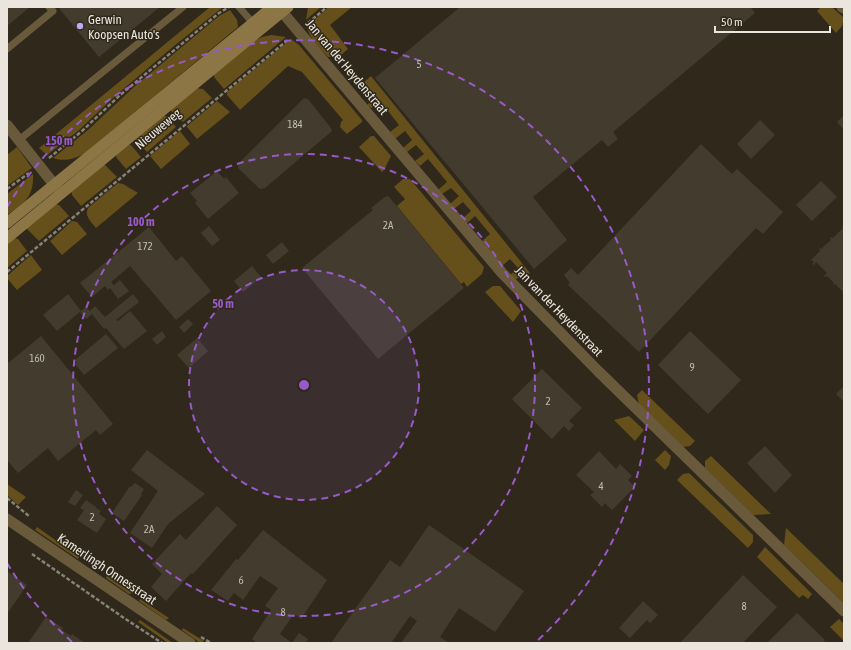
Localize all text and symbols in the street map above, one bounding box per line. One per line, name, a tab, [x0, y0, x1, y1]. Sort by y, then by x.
scale bar	[715, 8, 830, 34]
place label: Gerwin Koopsen Auto's	[88, 12, 160, 42]
text: 50 m	[721, 15, 743, 29]
street label: Jan van der Heydenstraat	[303, 16, 391, 118]
marker: Gerwin Koopsen Auto's	[75, 21, 85, 31]
house number: 5	[416, 58, 422, 70]
street label: Nieuweweg	[132, 105, 184, 153]
house number: 184	[287, 118, 303, 130]
text: 150 m	[45, 134, 73, 148]
text: 100 m	[127, 215, 155, 229]
house number: 2A	[383, 219, 394, 231]
house number: 172	[137, 240, 153, 252]
street label: Jan van der Heydenstraat	[512, 263, 606, 360]
text: 50 m	[212, 297, 234, 311]
house number: 160	[29, 352, 45, 364]
house number: 9	[689, 361, 695, 373]
centre of rings	[297, 378, 311, 392]
house number: 2	[545, 395, 551, 407]
house number: 4	[598, 480, 604, 492]
house number: 2	[89, 511, 95, 523]
house number: 2A	[144, 523, 155, 535]
street label: Kamerlingh Onnesstraat	[55, 530, 160, 608]
house number: 6	[238, 574, 244, 586]
house number: 8	[741, 600, 747, 612]
house number: 8	[280, 606, 286, 618]

